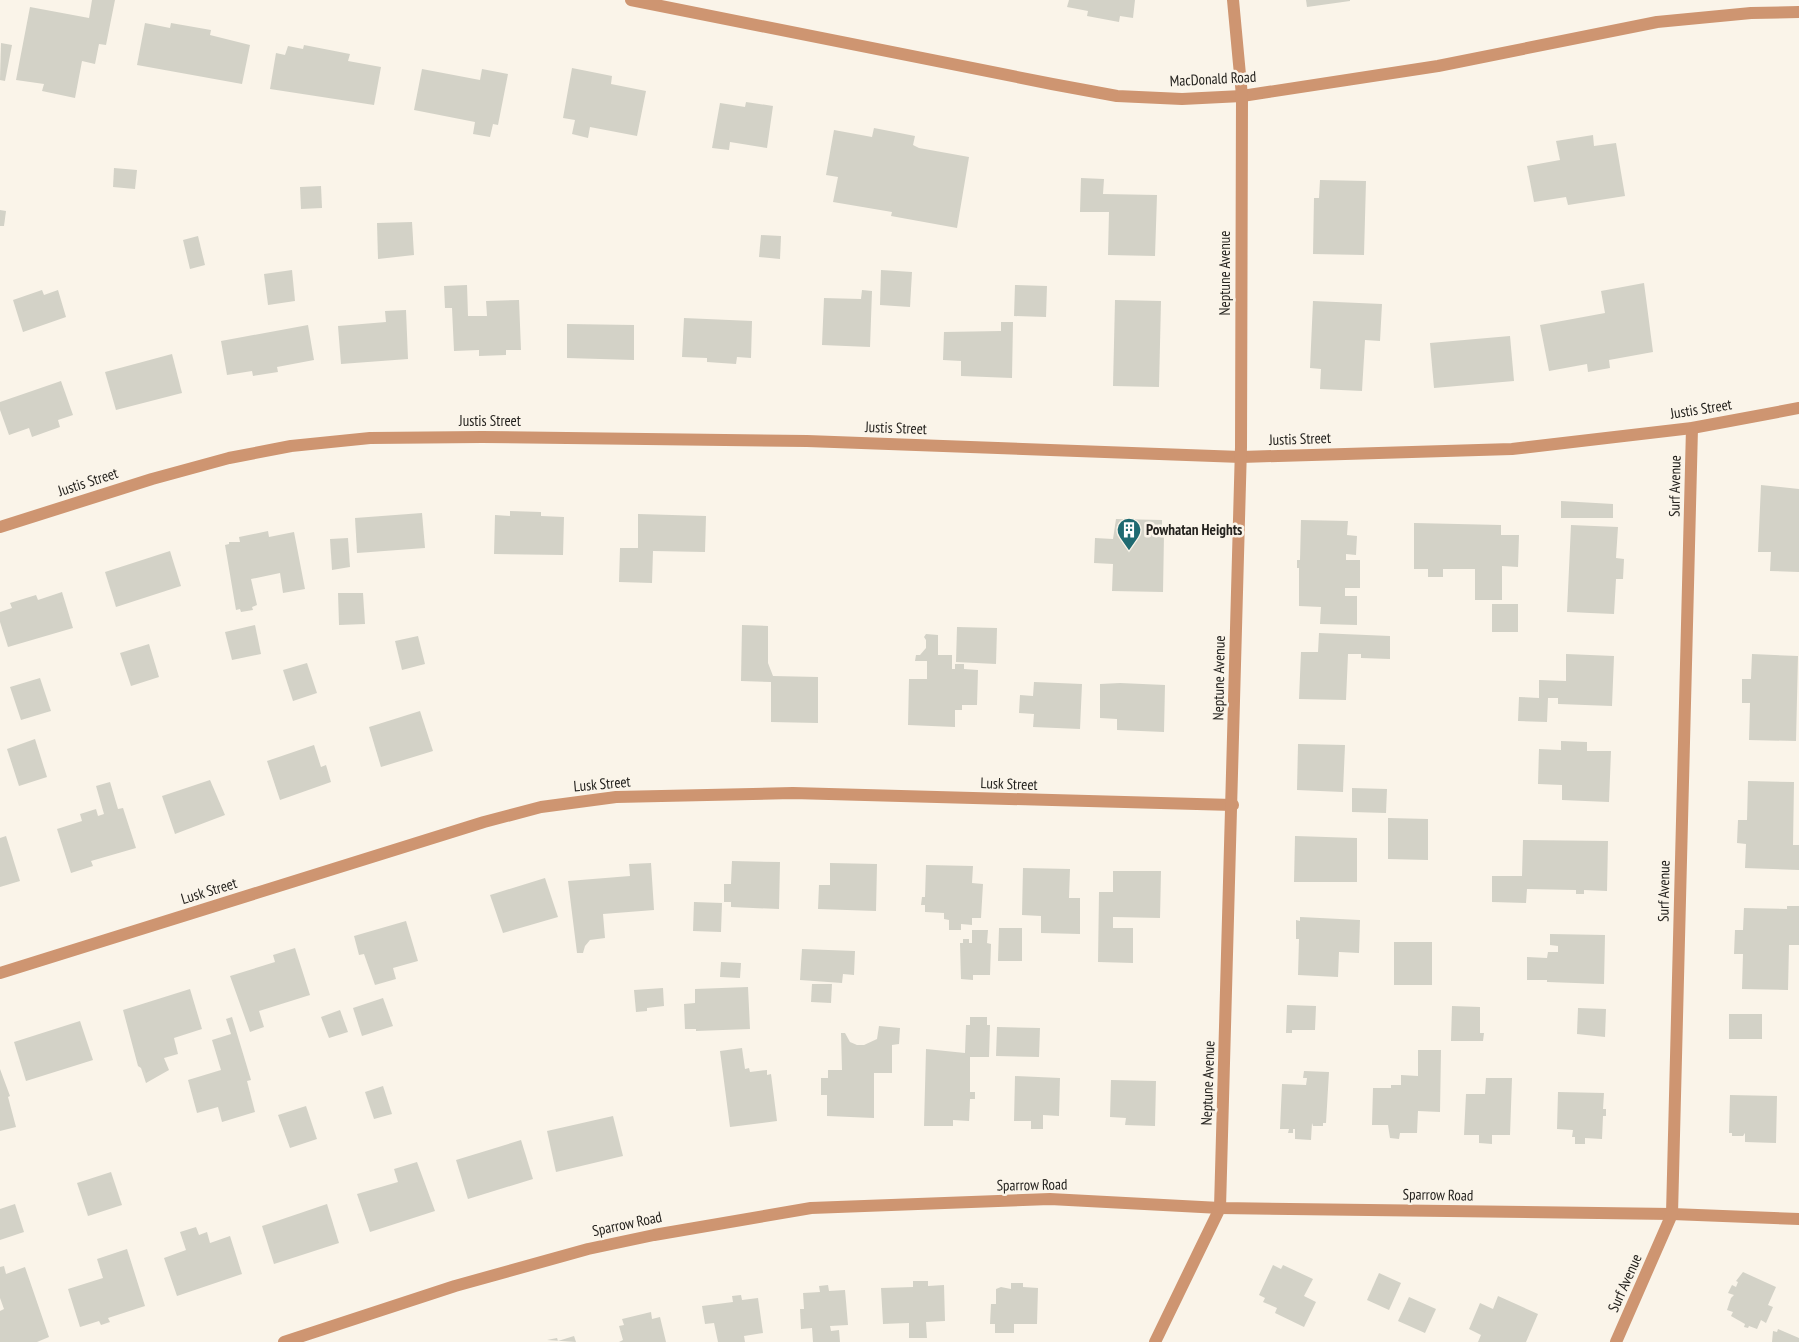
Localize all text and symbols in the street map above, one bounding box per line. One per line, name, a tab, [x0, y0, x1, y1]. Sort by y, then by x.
street label: MacDonald Road	[1169, 67, 1257, 90]
street label: Neptune Avenue	[1215, 231, 1234, 315]
street label: Justis Street	[1668, 394, 1733, 423]
street label: Justis Street	[458, 411, 521, 430]
street label: Justis Street	[864, 417, 927, 438]
street label: Justis Street	[1268, 428, 1331, 449]
street label: Surf Avenue	[1664, 455, 1685, 517]
street label: Justis Street	[55, 463, 120, 500]
building icon: Powhatan Heights	[1116, 517, 1142, 551]
place label: Powhatan Heights	[1146, 520, 1242, 539]
street label: Neptune Avenue	[1208, 635, 1229, 721]
street label: Lusk Street	[573, 772, 631, 795]
street label: Lusk Street	[980, 773, 1038, 794]
street label: Surf Avenue	[1653, 860, 1674, 922]
street label: Lusk Street	[179, 873, 239, 908]
street label: Neptune Avenue	[1197, 1040, 1218, 1126]
street label: Sparrow Road	[996, 1174, 1068, 1195]
street label: Sparrow Road	[1402, 1184, 1474, 1205]
street label: Sparrow Road	[590, 1207, 664, 1240]
street label: Surf Avenue	[1603, 1251, 1646, 1315]

